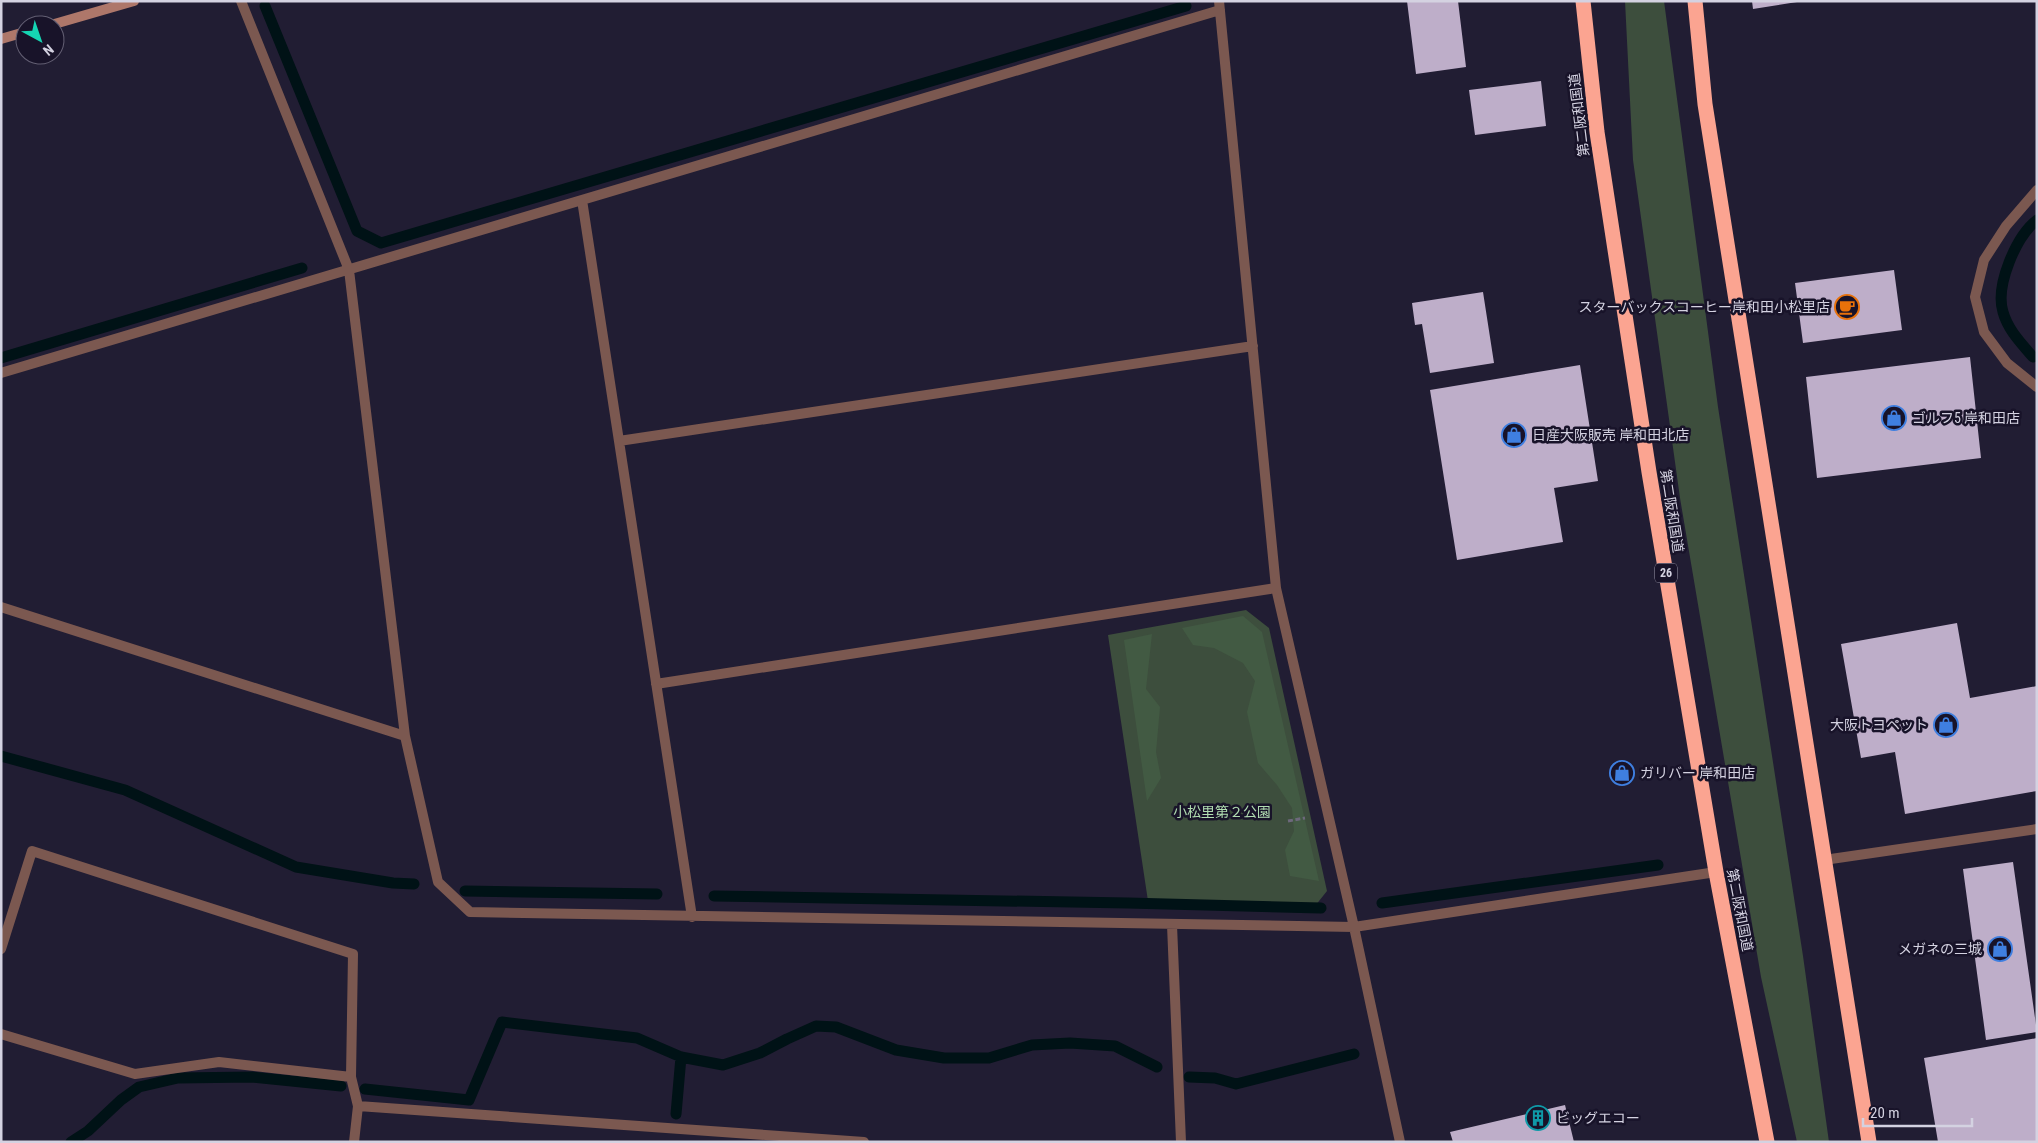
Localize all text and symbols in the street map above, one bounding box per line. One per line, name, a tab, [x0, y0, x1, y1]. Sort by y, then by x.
north arrow	[15, 15, 65, 65]
text: N	[40, 41, 57, 59]
street label: 第二阪和国道	[1566, 72, 1592, 158]
cafe icon: スターバックスコーヒー岸和田小松里店	[1834, 294, 1860, 320]
place label: スターバックスコーヒー岸和田小松里店	[1579, 299, 1830, 315]
shop icon: ゴルフ5 岸和田店	[1881, 405, 1907, 431]
place label: ゴルフ5 岸和田店	[1912, 410, 2020, 426]
shop icon: 日産大阪販売 岸和田北店	[1501, 422, 1527, 448]
place label: 日産大阪販売 岸和田北店	[1532, 427, 1689, 443]
street label: 第二阪和国道	[1658, 468, 1686, 554]
road number: 26	[1655, 564, 1677, 582]
shop icon: 大阪トヨペット	[1933, 712, 1959, 738]
place label: 大阪トヨペット	[1830, 717, 1928, 733]
shop icon: ガリバー 岸和田店	[1609, 760, 1635, 786]
place label: ガリバー 岸和田店	[1640, 765, 1755, 781]
park label: 小松里第２公園	[1173, 804, 1271, 820]
street label: 第二阪和国道	[1724, 867, 1756, 953]
shop icon: メガネの三城	[1987, 936, 2013, 962]
place label: メガネの三城	[1898, 941, 1982, 957]
scale bar	[1863, 1096, 1972, 1128]
text: 20 m	[1870, 1104, 1900, 1122]
building icon: ビッグエコー	[1525, 1105, 1551, 1131]
place label: ビッグエコー	[1556, 1110, 1640, 1126]

